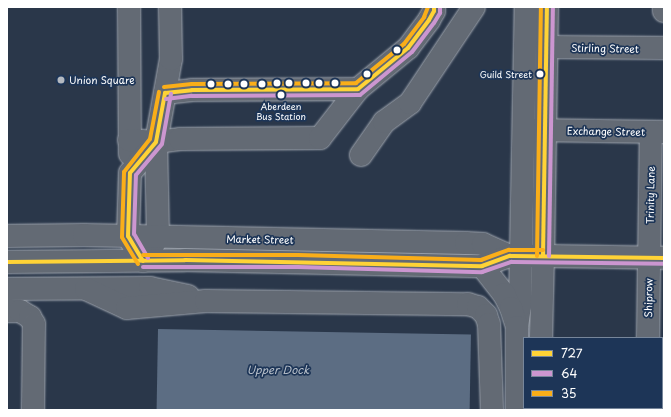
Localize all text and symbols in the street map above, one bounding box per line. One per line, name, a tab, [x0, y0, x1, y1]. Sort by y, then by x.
street label: Stirling Street	[571, 41, 639, 55]
unlabelled marker	[392, 45, 402, 55]
unlabelled marker	[362, 69, 372, 79]
place label: Guild Street	[479, 69, 532, 79]
marker: Guild Street	[535, 69, 545, 79]
place label: Union Square	[69, 74, 135, 86]
marker: Union Square	[56, 75, 66, 85]
unlabelled marker	[272, 78, 282, 88]
unlabelled marker	[284, 78, 294, 88]
unlabelled marker	[301, 78, 311, 88]
unlabelled marker	[314, 78, 324, 88]
unlabelled marker	[330, 78, 340, 88]
unlabelled marker	[206, 79, 216, 89]
unlabelled marker	[223, 79, 233, 89]
unlabelled marker	[239, 79, 249, 89]
unlabelled marker	[257, 79, 267, 89]
marker: Aberdeen Bus Station	[276, 90, 286, 100]
place label: Aberdeen Bus Station	[256, 101, 306, 122]
street label: Exchange Street	[567, 124, 645, 138]
street label: Trinity Lane	[643, 166, 657, 224]
street label: Market Street	[226, 232, 294, 246]
street label: Shiprow	[642, 278, 654, 318]
legend	[523, 337, 663, 409]
text: 727	[561, 344, 583, 362]
water label: Upper Dock	[247, 363, 309, 377]
text: 64	[561, 364, 577, 382]
text: 35	[561, 384, 576, 402]

